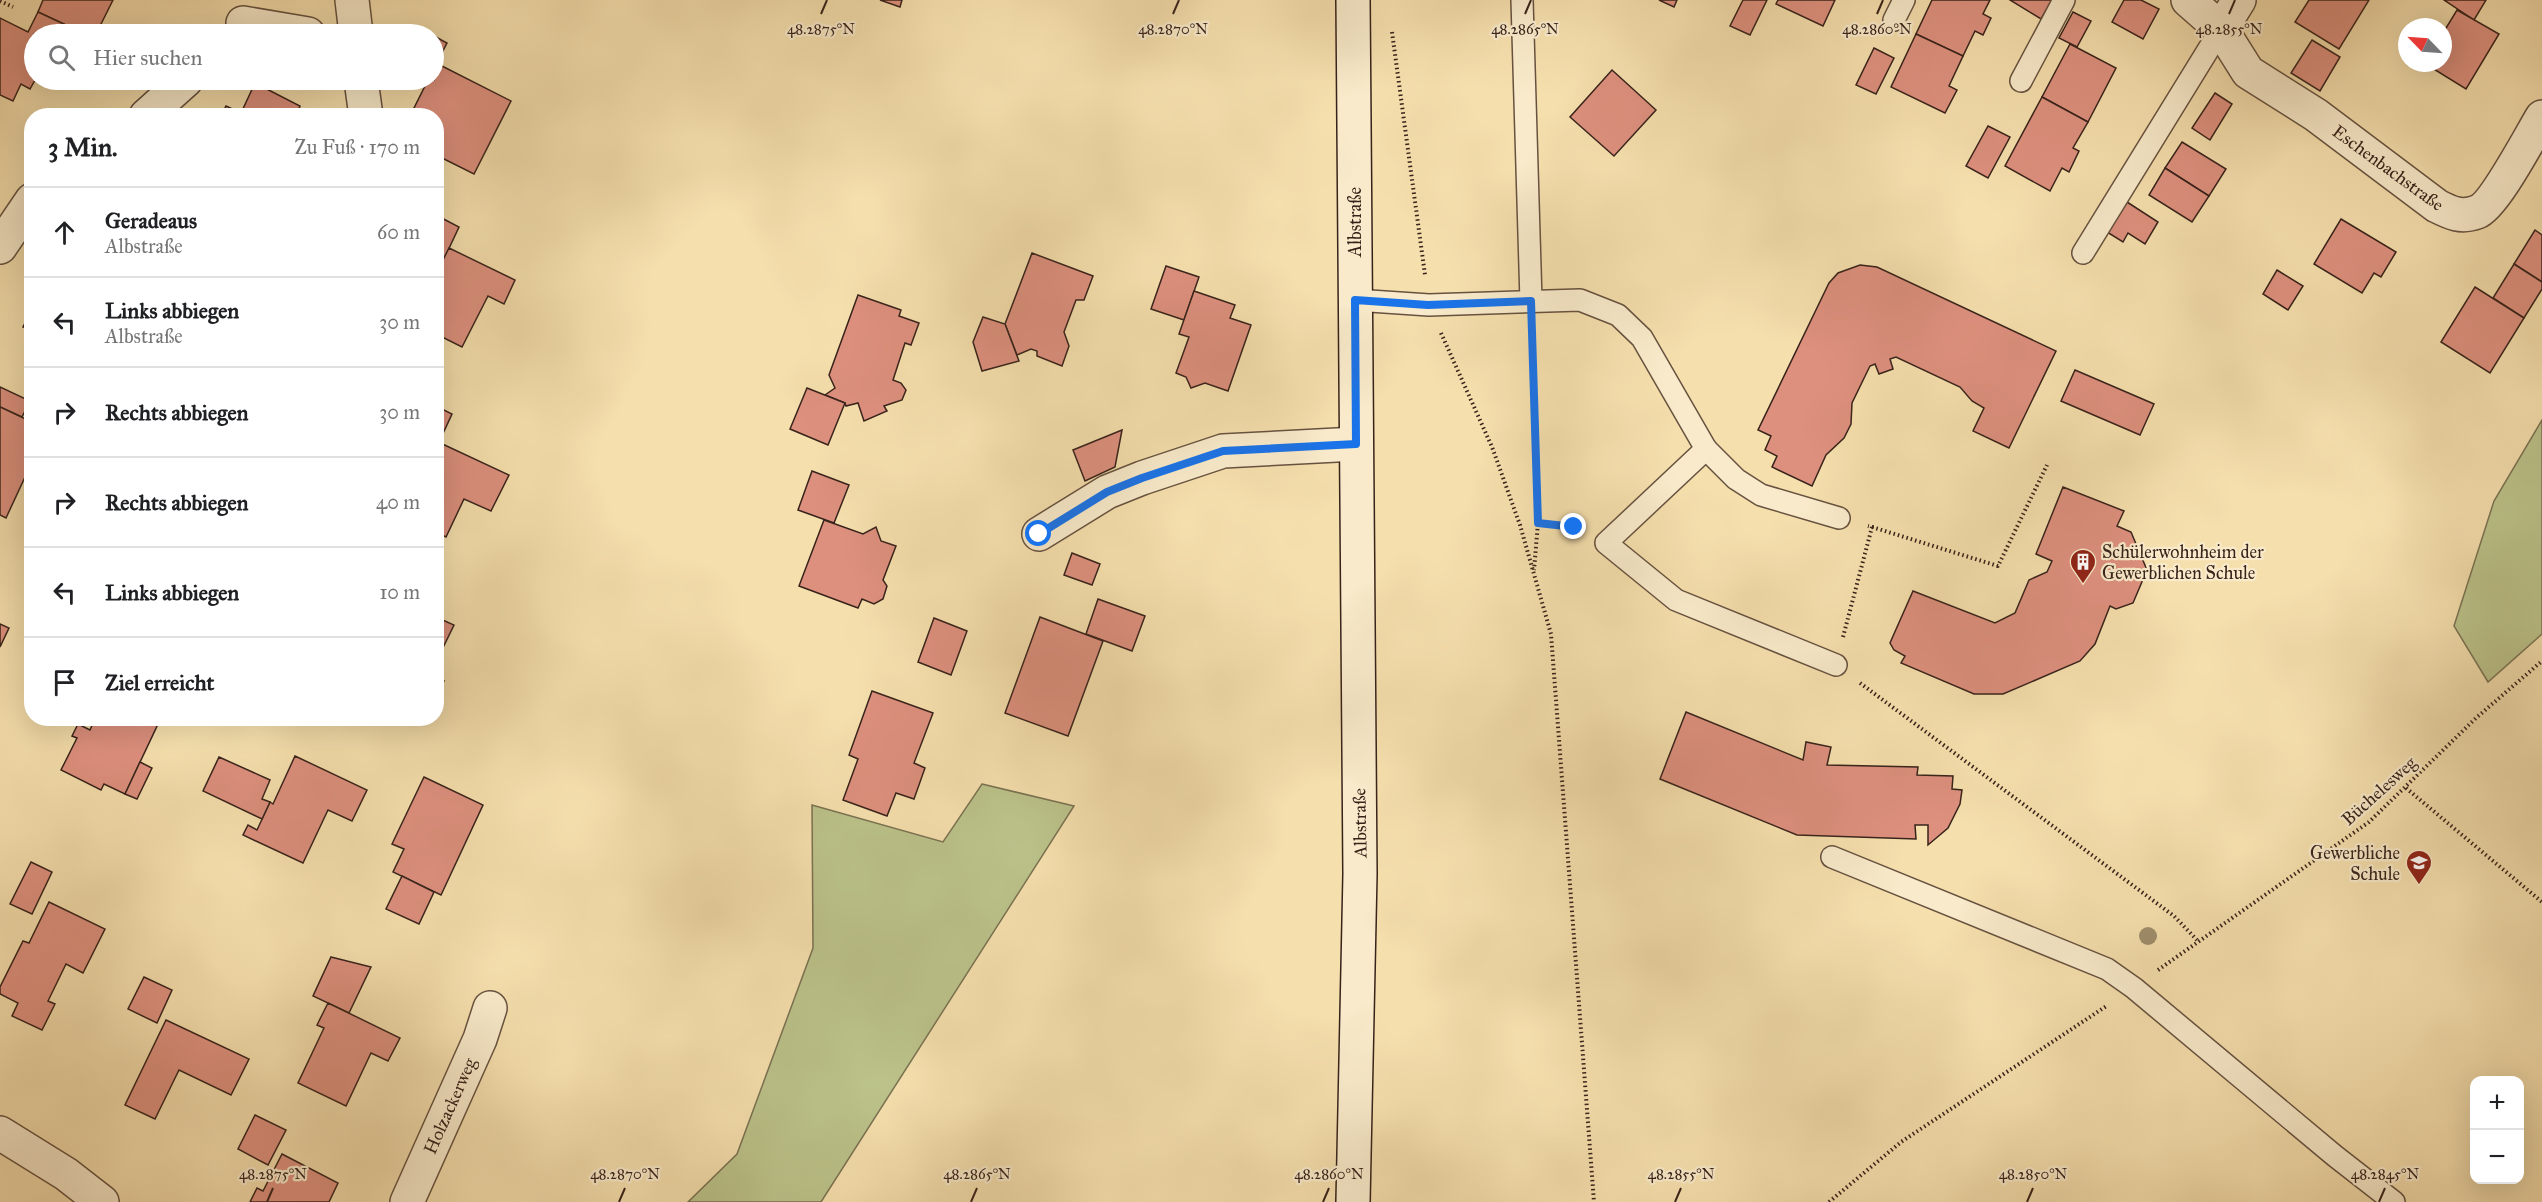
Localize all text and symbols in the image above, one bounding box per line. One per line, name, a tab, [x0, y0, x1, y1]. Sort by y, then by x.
north arrow	[2398, 18, 2452, 72]
text: 48.2875°N	[787, 20, 855, 38]
text: 48.2870°N	[1138, 20, 1208, 38]
text: 48.2865°N	[1491, 20, 1559, 38]
text: 48.2860°N	[1842, 20, 1912, 38]
text: 48.2855°N	[2196, 20, 2263, 38]
search box	[24, 24, 444, 90]
icon: search	[45, 41, 78, 74]
text: Hier suchen	[93, 44, 202, 71]
street label: Eschenbachstraße	[2328, 120, 2448, 216]
text: 3 Min.	[48, 131, 117, 163]
text: Zu Fuß · 170 m	[294, 135, 420, 159]
street label: Albstraße	[1344, 187, 1366, 258]
text: Geradeaus	[105, 207, 197, 234]
icon: ahead	[48, 216, 81, 249]
text: 60 m	[377, 220, 420, 244]
text: Albstraße	[105, 234, 183, 258]
text: Links abbiegen	[105, 297, 239, 324]
icon: left	[48, 306, 81, 339]
text: 30 m	[379, 310, 420, 334]
text: Albstraße	[105, 324, 183, 348]
icon: right	[48, 396, 81, 429]
text: Rechts abbiegen	[105, 399, 248, 426]
text: 30 m	[379, 400, 420, 424]
icon: right	[48, 486, 81, 519]
text: Rechts abbiegen	[105, 489, 248, 516]
text: 40 m	[376, 490, 420, 514]
route end	[1560, 513, 1586, 539]
route start	[1025, 520, 1051, 546]
place label: Schülerwohnheim der Gewerblichen Schule	[2102, 541, 2264, 584]
building icon: Schülerwohnheim der Gewerblichen Schule	[2068, 547, 2098, 585]
icon: left	[48, 576, 81, 609]
text: Links abbiegen	[105, 579, 239, 606]
text: 10 m	[379, 580, 420, 604]
icon: arrive	[48, 666, 81, 699]
text: Ziel erreicht	[105, 669, 214, 696]
street label: Büchelesweg	[2337, 751, 2422, 831]
street label: Albstraße	[1348, 788, 1372, 859]
place label: Gewerbliche Schule	[2310, 842, 2400, 885]
school or university icon: Gewerbliche Schule	[2404, 848, 2434, 886]
street label: Holzackerweg	[419, 1054, 482, 1158]
map controls	[2470, 1076, 2524, 1184]
button: +	[2470, 1076, 2524, 1130]
button: −	[2470, 1130, 2524, 1184]
text: 48.2875°N	[239, 1165, 307, 1183]
text: 48.2870°N	[590, 1165, 660, 1183]
text: 48.2865°N	[943, 1165, 1011, 1183]
text: 48.2860°N	[1294, 1165, 1364, 1183]
text: 48.2855°N	[1648, 1165, 1715, 1183]
text: 48.2850°N	[1999, 1165, 2068, 1183]
text: 48.2845°N	[2351, 1165, 2419, 1183]

